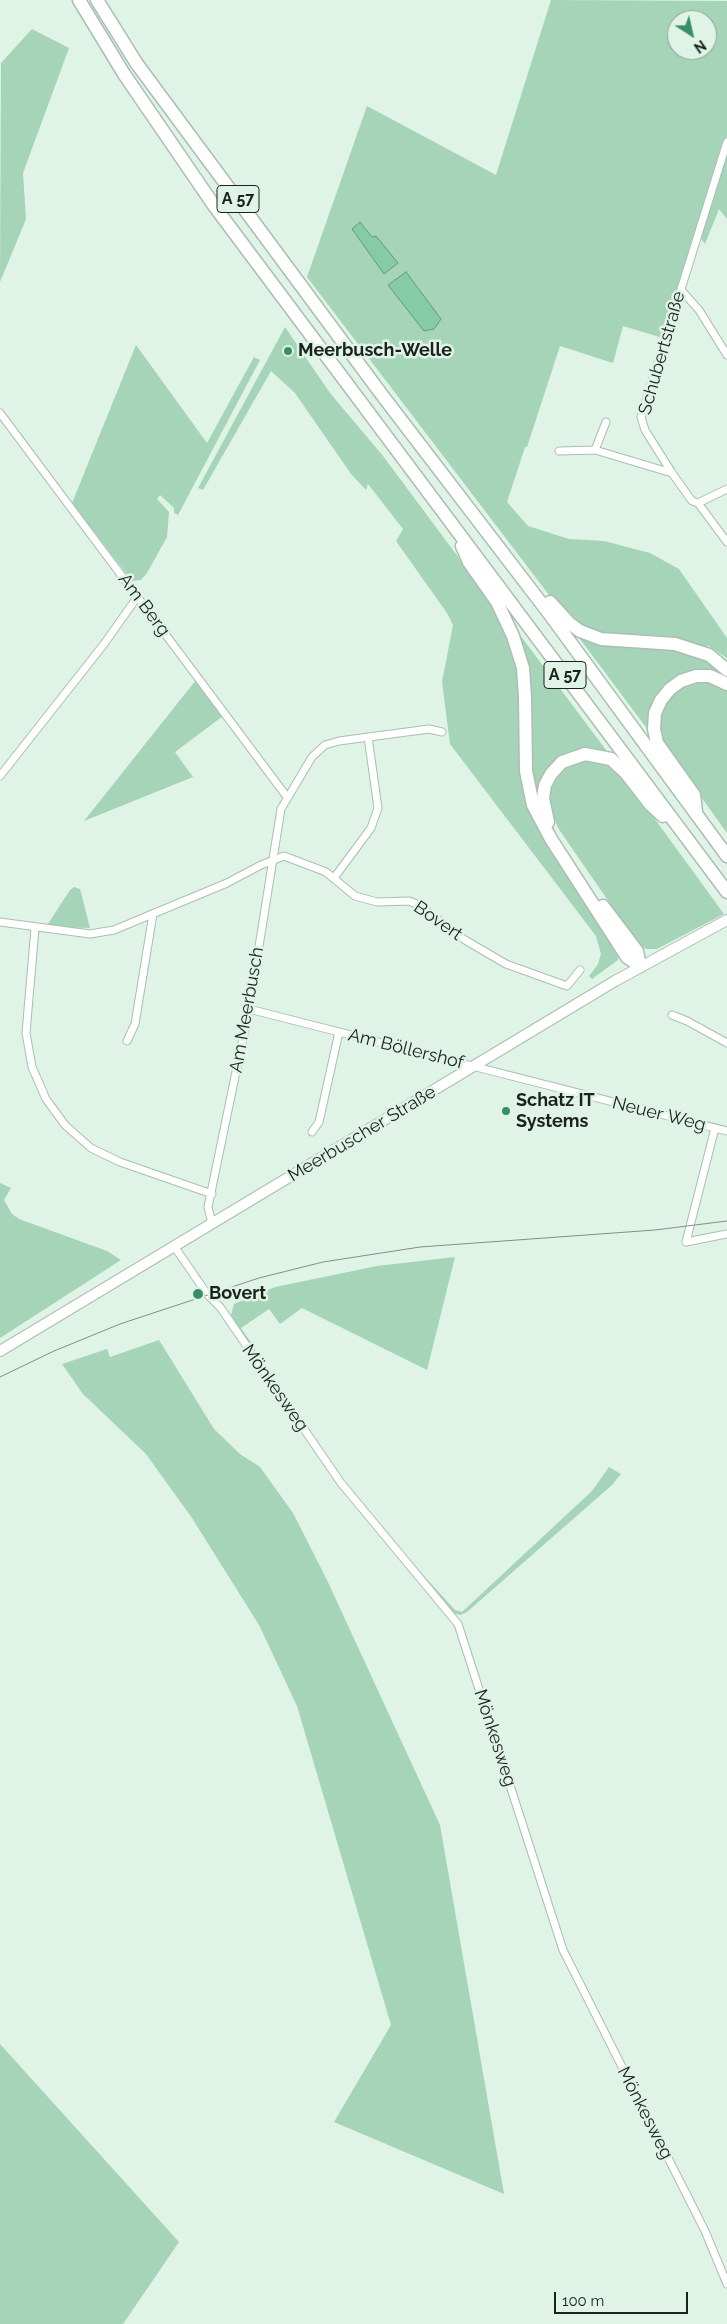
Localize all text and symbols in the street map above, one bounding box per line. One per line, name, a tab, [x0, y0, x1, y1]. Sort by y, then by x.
north arrow	[667, 10, 717, 60]
text: N	[691, 37, 709, 56]
road number: A 57	[217, 185, 259, 212]
street label: Schubertstraße	[634, 289, 690, 417]
place label: Meerbusch-Welle	[298, 340, 452, 362]
marker: Meerbusch-Welle	[282, 345, 294, 357]
street label: Am Berg	[113, 569, 175, 641]
road number: A 57	[544, 662, 586, 688]
street label: Bovert	[409, 897, 467, 945]
street label: Am Meerbusch	[225, 945, 269, 1075]
street label: Am Böllershof	[346, 1024, 466, 1074]
street label: Meerbuscher Straße	[284, 1081, 440, 1187]
place label: Schatz IT Systems	[516, 1090, 595, 1132]
street label: Neuer Weg	[610, 1092, 708, 1136]
marker: Schatz IT Systems	[500, 1105, 512, 1117]
place label: Bovert	[209, 1283, 266, 1305]
marker: Bovert	[191, 1287, 205, 1301]
street label: Mönkesweg	[237, 1340, 313, 1436]
street label: Mönkesweg	[469, 1687, 521, 1789]
street label: Mönkesweg	[612, 2063, 678, 2163]
scale bar	[557, 2282, 691, 2314]
text: 100 m	[562, 2292, 604, 2310]

